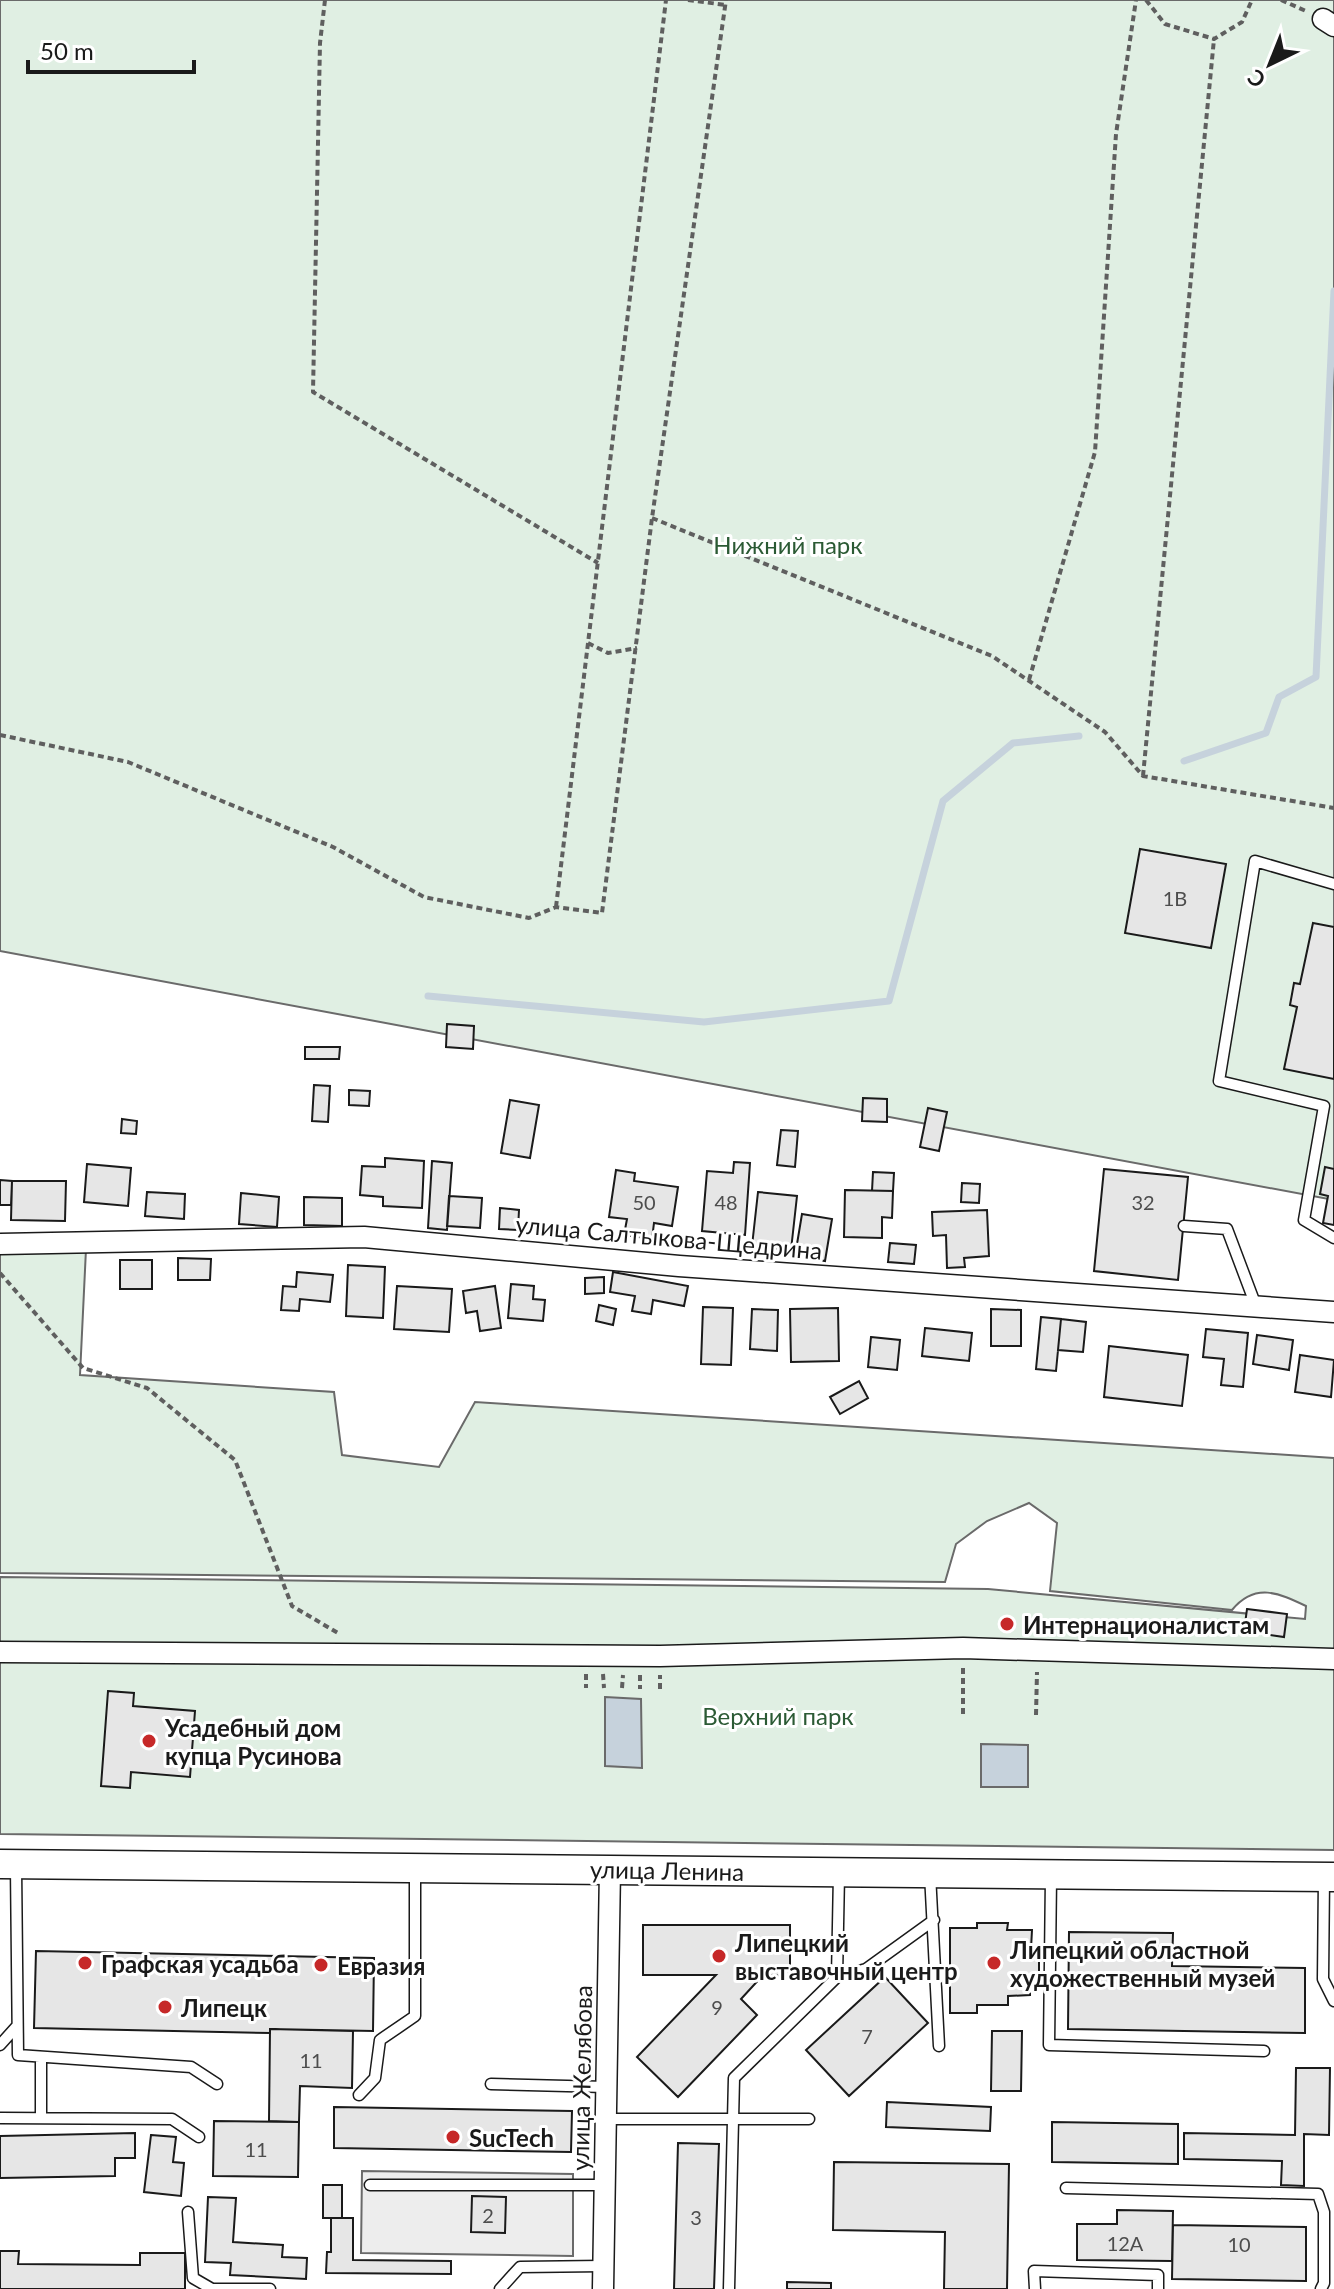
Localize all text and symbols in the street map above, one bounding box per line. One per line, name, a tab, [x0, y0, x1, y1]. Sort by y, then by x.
scale bar	[28, 24, 194, 74]
north arrow	[1230, 24, 1310, 104]
text: 50 m	[40, 36, 94, 65]
text: С	[1241, 64, 1271, 94]
park label: Нижний парк	[713, 530, 863, 559]
house number: 1В	[1163, 886, 1187, 910]
house number: 50	[632, 1190, 656, 1214]
house number: 48	[714, 1190, 738, 1214]
house number: 32	[1131, 1190, 1155, 1214]
street label: улица Салтыкова-Щедрина	[514, 1209, 824, 1265]
place label: Интернационалистам	[1023, 1610, 1269, 1639]
marker: Интернационалистам	[998, 1615, 1016, 1633]
park label: Верхний парк	[702, 1701, 854, 1730]
place label: Усадебный дом купца Русинова	[164, 1713, 342, 1770]
marker: Усадебный дом купца Русинова	[140, 1732, 158, 1750]
street label: улица Ленина	[590, 1854, 744, 1886]
place label: Липецкий выставочный центр	[734, 1928, 958, 1985]
place label: Липецкий областной художественный музей	[1009, 1935, 1275, 1992]
marker: Липецкий выставочный центр	[710, 1947, 728, 1965]
place label: Графская усадьба	[101, 1949, 299, 1978]
place label: Евразия	[337, 1951, 425, 1980]
marker: Графская усадьба	[76, 1954, 94, 1972]
marker: Липецкий областной художественный музей	[985, 1954, 1003, 1972]
marker: Евразия	[312, 1956, 330, 1974]
street label: улица Желябова	[565, 1985, 597, 2171]
place label: Липецк	[180, 1993, 267, 2022]
house number: 9	[711, 1995, 723, 2019]
marker: Липецк	[156, 1998, 174, 2016]
house number: 7	[861, 2024, 873, 2048]
house number: 11	[299, 2048, 323, 2072]
place label: SucTech	[469, 2123, 554, 2152]
marker: SucTech	[444, 2128, 462, 2146]
house number: 11	[244, 2137, 268, 2161]
house number: 2	[482, 2203, 494, 2227]
house number: 3	[690, 2205, 702, 2229]
house number: 12А	[1107, 2231, 1144, 2255]
house number: 10	[1227, 2232, 1251, 2256]

